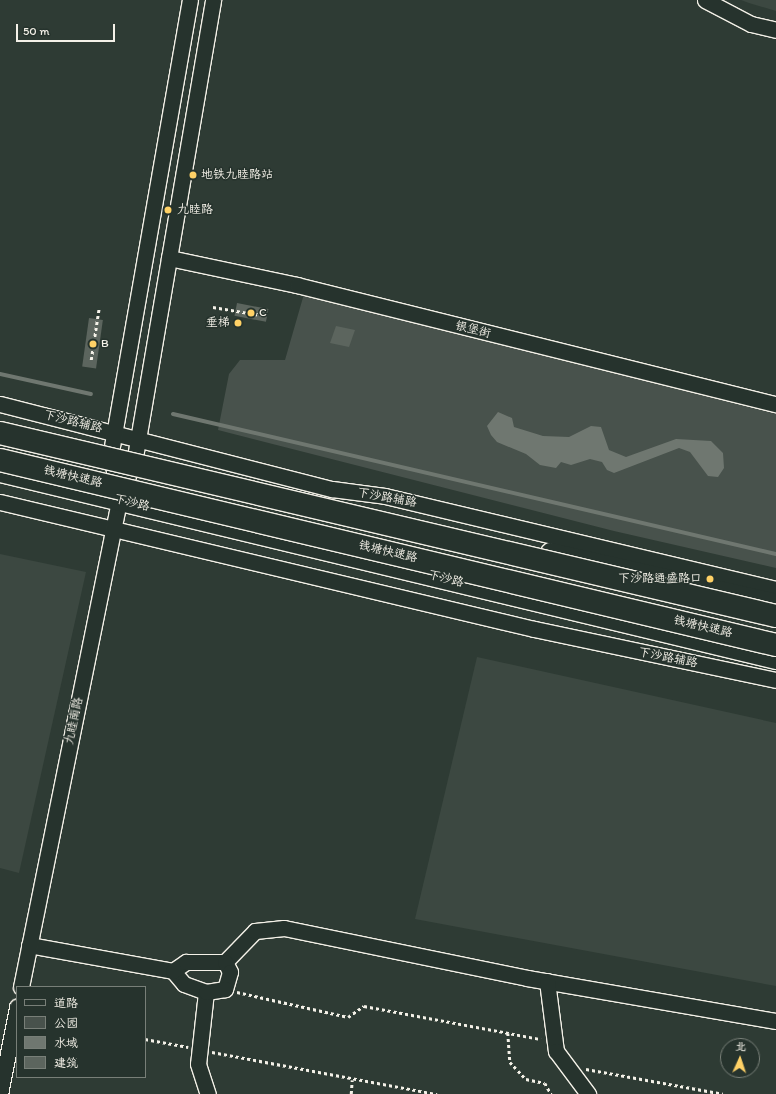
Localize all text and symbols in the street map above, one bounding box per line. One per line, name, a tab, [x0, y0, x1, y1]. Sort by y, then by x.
scale bar	[18, 16, 117, 42]
text: 50 m	[23, 24, 49, 38]
place label: 地铁九睦路站	[201, 168, 273, 182]
marker: 地铁九睦路站	[188, 170, 198, 180]
place label: 九睦路	[177, 203, 213, 217]
marker: 九睦路	[162, 204, 174, 216]
place label: C	[259, 306, 267, 320]
marker: C	[246, 308, 256, 318]
place label: 垂梯	[206, 316, 230, 330]
marker: 垂梯	[233, 318, 243, 328]
street label: 银堡街	[454, 319, 492, 341]
place label: B	[101, 337, 109, 351]
marker: B	[88, 339, 98, 349]
street label: 下沙路辅路	[42, 408, 104, 436]
street label: 钱塘快速路	[42, 463, 104, 491]
street label: 下沙路辅路	[356, 486, 418, 510]
street label: 下沙路	[113, 492, 151, 514]
street label: 钱塘快速路	[357, 538, 419, 566]
street label: 下沙路	[427, 568, 465, 590]
place label: 下沙路通盛路口	[618, 572, 702, 586]
marker: 下沙路通盛路口	[705, 574, 715, 584]
street label: 钱塘快速路	[672, 613, 734, 641]
street label: 下沙路辅路	[637, 645, 699, 671]
street label: 九睦南路	[62, 696, 86, 746]
legend	[16, 986, 146, 1078]
text: 道路	[54, 996, 78, 1010]
text: 公园	[54, 1016, 78, 1030]
text: 水域	[54, 1036, 78, 1050]
north arrow	[720, 1038, 760, 1078]
text: 北	[735, 1040, 746, 1053]
text: 建筑	[54, 1056, 78, 1070]

